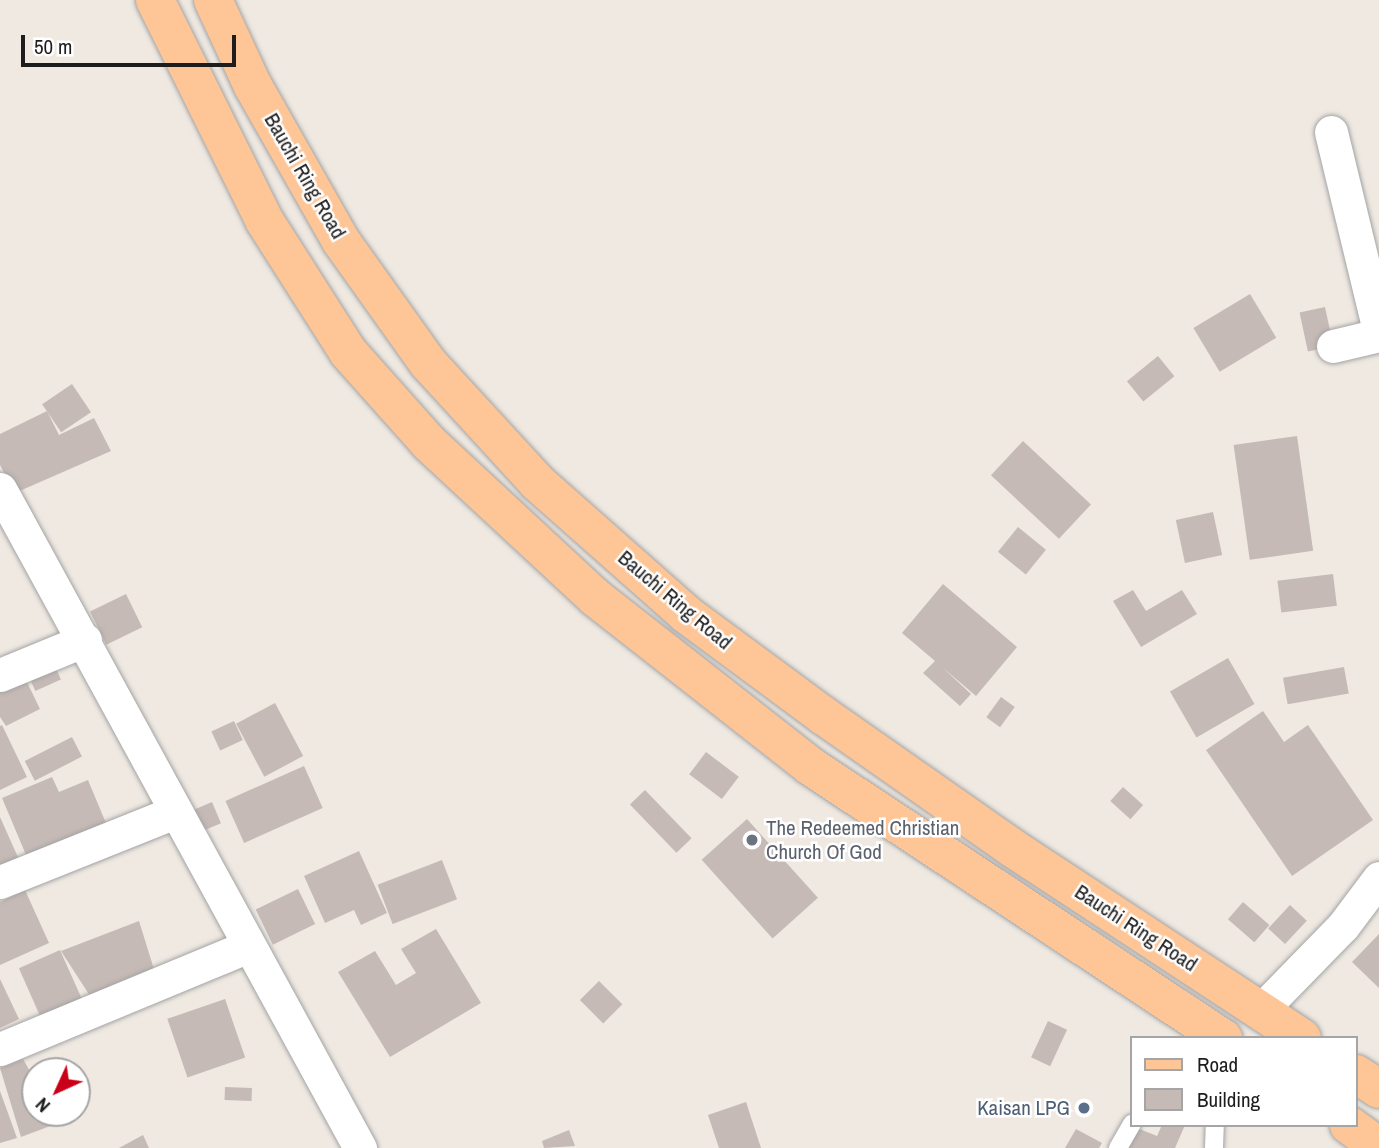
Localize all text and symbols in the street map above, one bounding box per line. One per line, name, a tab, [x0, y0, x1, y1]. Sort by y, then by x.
scale bar	[24, 21, 240, 65]
text: 50 m	[34, 32, 72, 61]
street label: Bauchi Ring Road	[259, 109, 351, 243]
street label: Bauchi Ring Road	[613, 545, 737, 655]
place label: The Redeemed Christian Church Of God	[766, 815, 959, 865]
marker: The Redeemed Christian Church Of God	[744, 832, 760, 848]
street label: Bauchi Ring Road	[1070, 879, 1202, 977]
legend	[1130, 1036, 1358, 1127]
text: Road	[1197, 1050, 1238, 1079]
north arrow	[21, 1057, 91, 1127]
text: Building	[1197, 1085, 1260, 1114]
text: N	[29, 1092, 56, 1119]
place label: Kaisan LPG	[977, 1095, 1070, 1121]
marker: Kaisan LPG	[1076, 1100, 1092, 1116]

